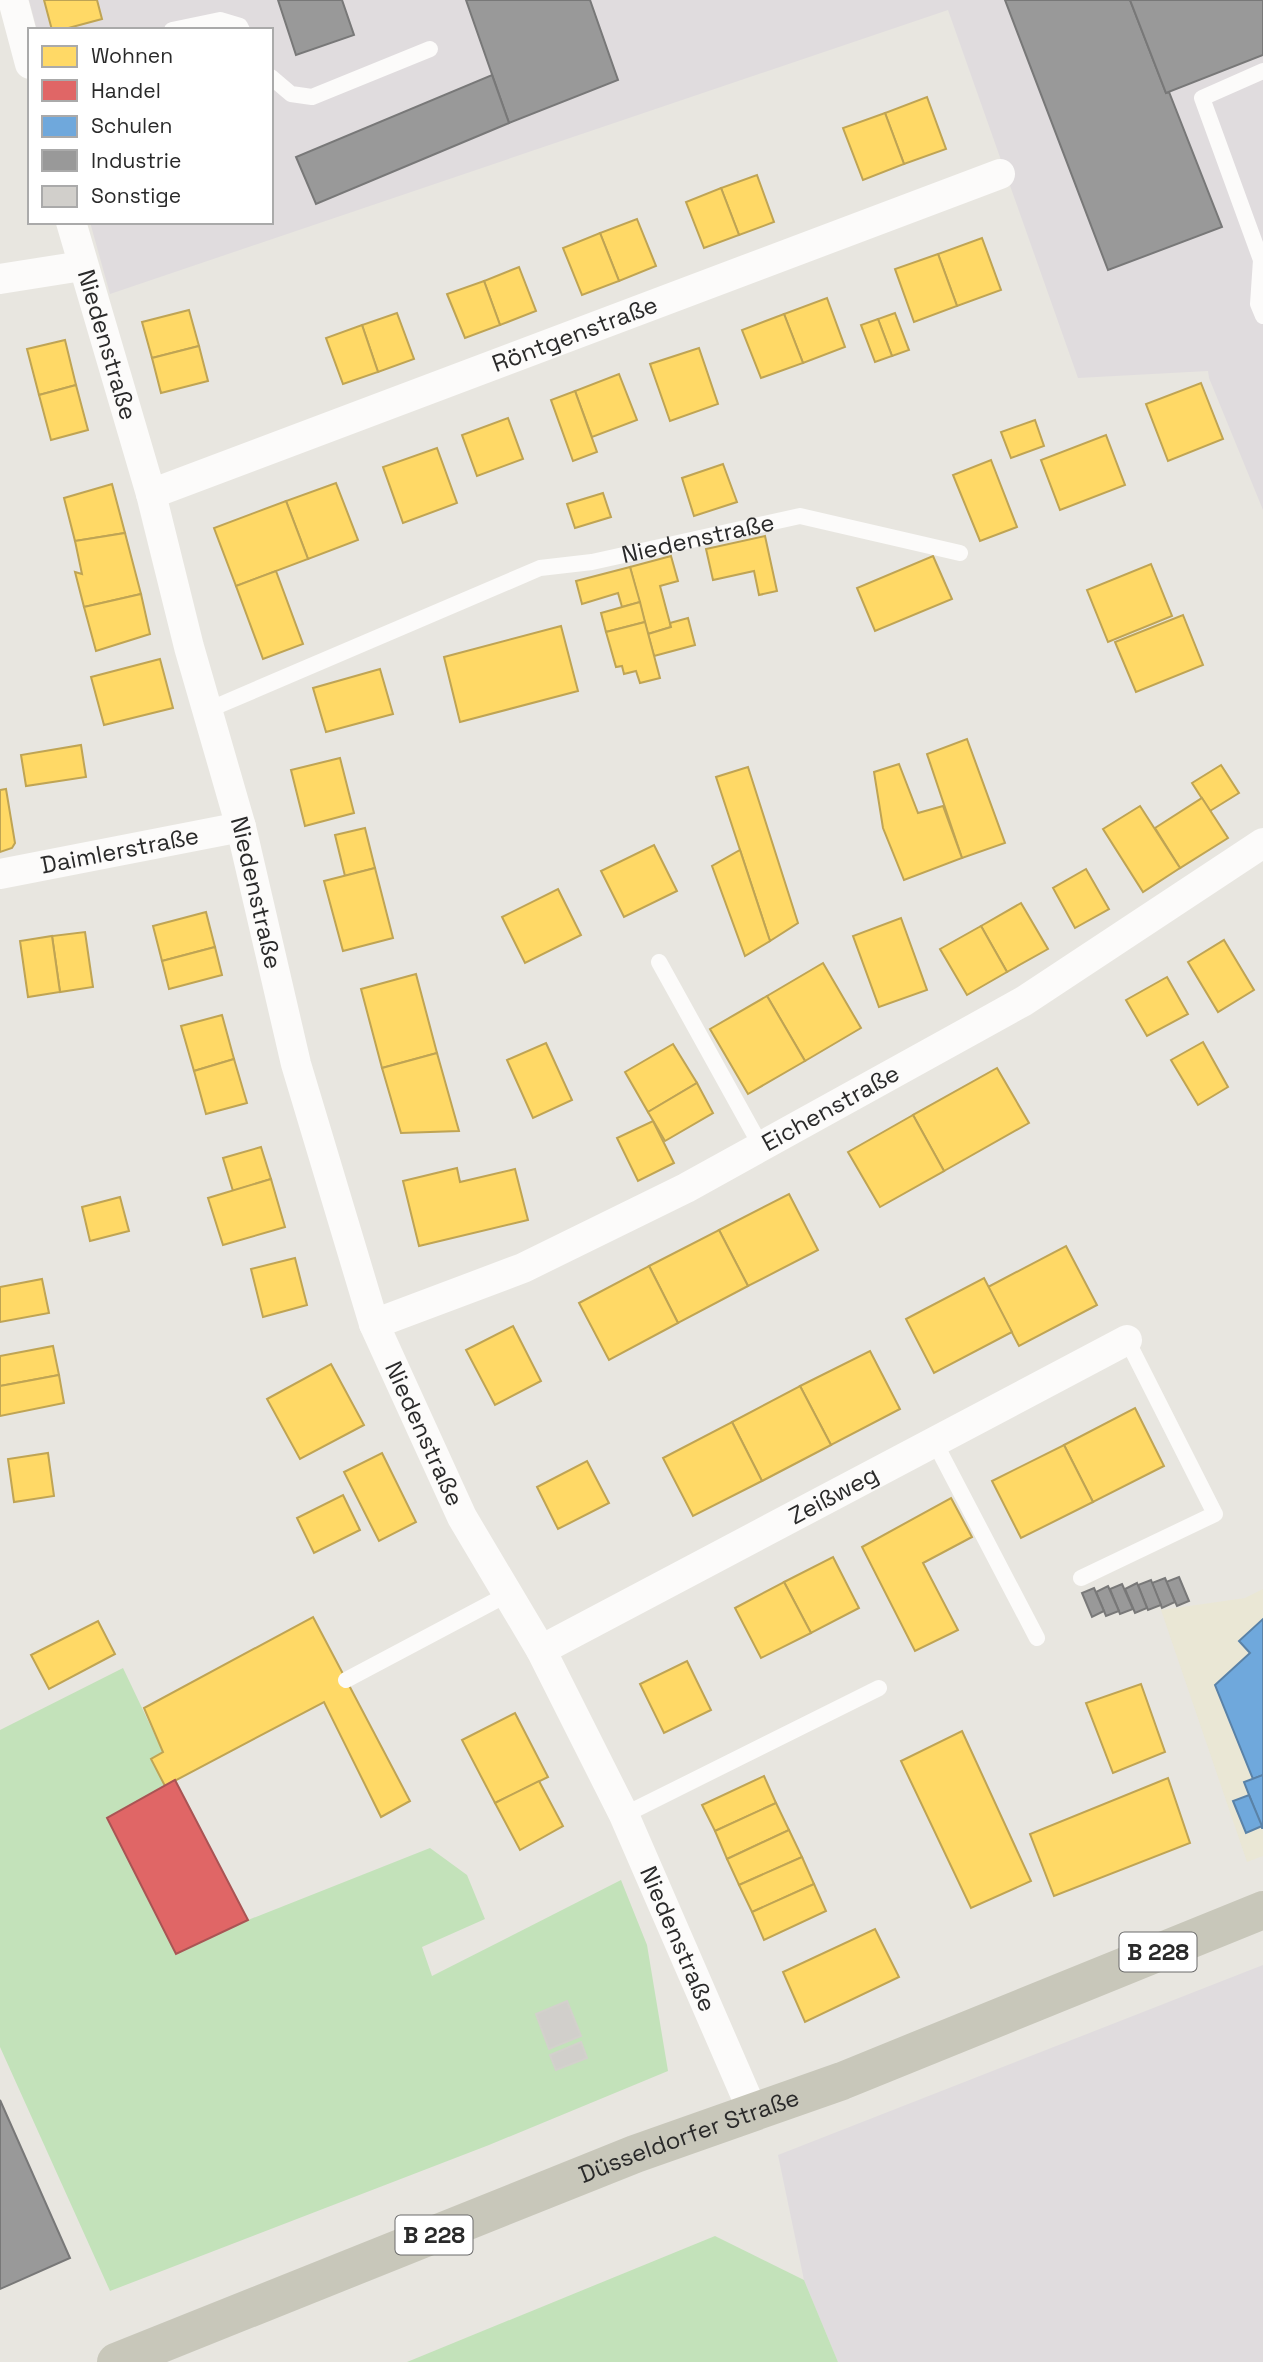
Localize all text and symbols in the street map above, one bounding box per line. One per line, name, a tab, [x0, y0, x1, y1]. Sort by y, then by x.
legend	[28, 28, 273, 224]
text: Wohnen	[91, 42, 173, 69]
text: Handel	[91, 77, 161, 104]
text: Schulen	[91, 112, 172, 139]
text: Industrie	[91, 147, 181, 174]
text: Sonstige	[91, 182, 181, 209]
street label: Niedenstraße	[71, 266, 144, 424]
street label: Röntgenstraße	[488, 288, 662, 379]
street label: Niedenstraße	[619, 506, 777, 570]
street label: Niedenstraße	[224, 813, 289, 972]
street label: Daimlerstraße	[38, 820, 201, 881]
street label: Eichenstraße	[756, 1057, 905, 1158]
street label: Niedenstraße	[378, 1356, 471, 1511]
street label: Zeißweg	[783, 1458, 883, 1531]
street label: Niedenstraße	[633, 1861, 724, 2016]
road number: B 228	[1120, 1932, 1196, 1971]
street label: Düsseldorfer Straße	[574, 2081, 803, 2190]
road number: B 228	[396, 2216, 472, 2254]

